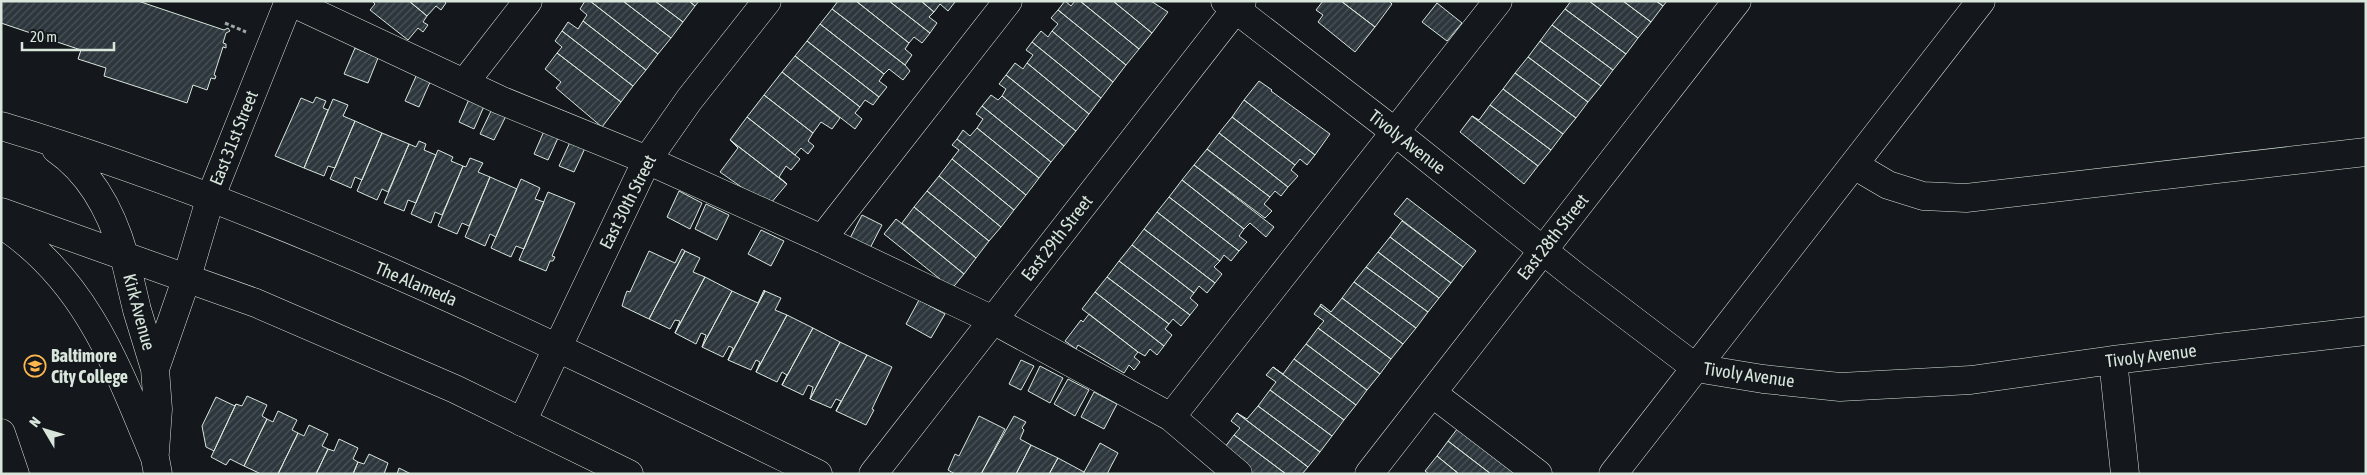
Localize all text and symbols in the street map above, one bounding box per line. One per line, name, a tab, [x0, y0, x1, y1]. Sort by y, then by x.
scale bar	[22, 20, 115, 52]
text: 20 m	[30, 28, 57, 45]
street label: East 31st Street	[205, 87, 262, 188]
street label: Tivoly Avenue	[1365, 105, 1450, 178]
street label: East 30th Street	[595, 151, 660, 252]
street label: East 28th Street	[1513, 190, 1593, 284]
street label: East 29th Street	[1017, 191, 1097, 285]
street label: The Alameda	[372, 257, 460, 310]
street label: Kirk Avenue	[119, 271, 160, 352]
street label: Tivoly Avenue	[2104, 339, 2198, 372]
place label: Baltimore City College	[51, 345, 128, 387]
school or university icon: Baltimore City College	[23, 354, 47, 378]
street label: Tivoly Avenue	[1702, 358, 1796, 391]
north arrow	[20, 405, 70, 455]
text: N	[26, 414, 44, 430]

